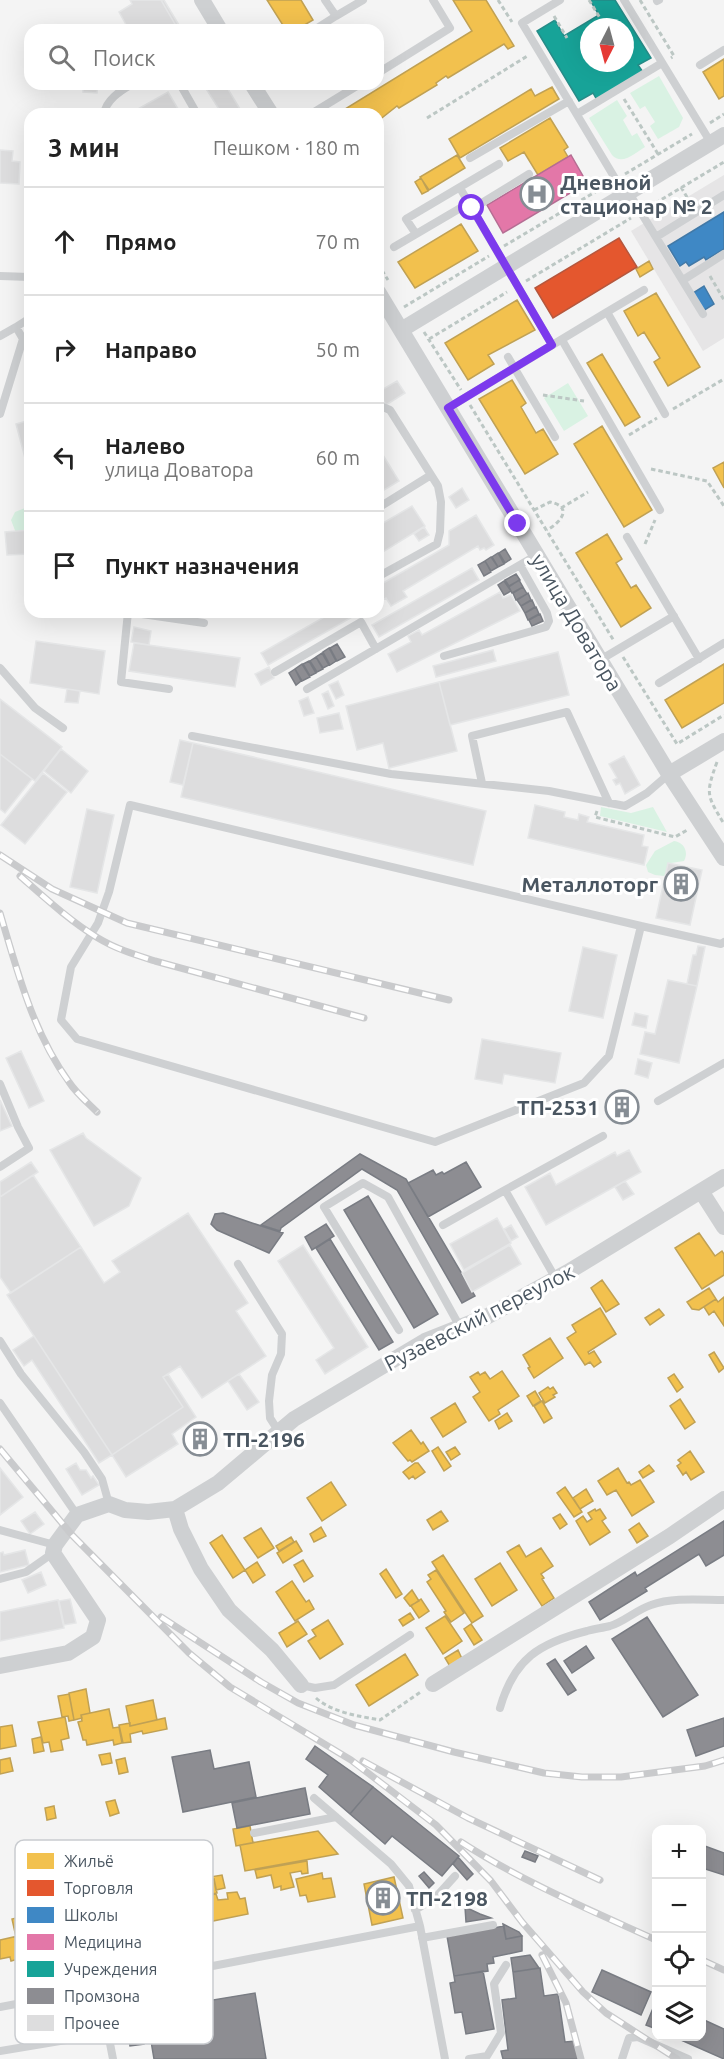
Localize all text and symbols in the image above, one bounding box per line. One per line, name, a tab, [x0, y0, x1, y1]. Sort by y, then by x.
north arrow	[580, 18, 634, 72]
search box	[24, 24, 384, 90]
icon: search	[45, 41, 78, 74]
text: Поиск	[93, 45, 156, 70]
text: 3 мин	[48, 133, 120, 162]
text: Пешком · 180 m	[213, 136, 360, 159]
place label: Дневной стационар № 2	[560, 170, 713, 218]
hospital icon: Дневной стационар № 2	[519, 176, 555, 212]
route start	[458, 194, 484, 220]
icon: ahead	[48, 225, 81, 258]
text: Прямо	[105, 229, 176, 254]
text: 70 m	[316, 230, 360, 253]
icon: right	[48, 333, 81, 366]
text: Направо	[105, 337, 197, 362]
text: 50 m	[316, 338, 360, 361]
text: Налево	[105, 433, 185, 458]
icon: left	[48, 441, 81, 474]
text: 60 m	[316, 446, 360, 469]
text: улица Доватора	[105, 458, 254, 481]
route end	[504, 510, 530, 536]
icon: arrive	[48, 549, 81, 582]
street label: улица Доватора	[526, 549, 628, 695]
text: Пункт назначения	[105, 553, 299, 578]
building icon: Металлоторг	[663, 866, 699, 902]
place label: Металлоторг	[522, 872, 659, 896]
building icon: ТП-2531	[604, 1089, 640, 1125]
place label: ТП-2531	[517, 1095, 599, 1119]
street label: Рузаевский переулок	[380, 1259, 578, 1375]
building icon: ТП-2196	[182, 1421, 218, 1457]
place label: ТП-2196	[223, 1427, 305, 1451]
map controls	[652, 1825, 706, 2041]
button: +	[652, 1825, 706, 1879]
legend	[15, 1840, 213, 2044]
text: Жильё	[64, 1852, 114, 1870]
text: Торговля	[64, 1879, 133, 1897]
button: −	[652, 1879, 706, 1933]
building icon: ТП-2198	[365, 1880, 401, 1916]
place label: ТП-2198	[406, 1886, 488, 1910]
text: Школы	[64, 1906, 118, 1924]
text: Медицина	[64, 1933, 142, 1951]
button: locate	[652, 1933, 706, 1987]
text: Учреждения	[64, 1960, 157, 1978]
text: Промзона	[64, 1987, 140, 2005]
button: layers	[652, 1987, 706, 2041]
text: Прочее	[64, 2014, 120, 2032]

